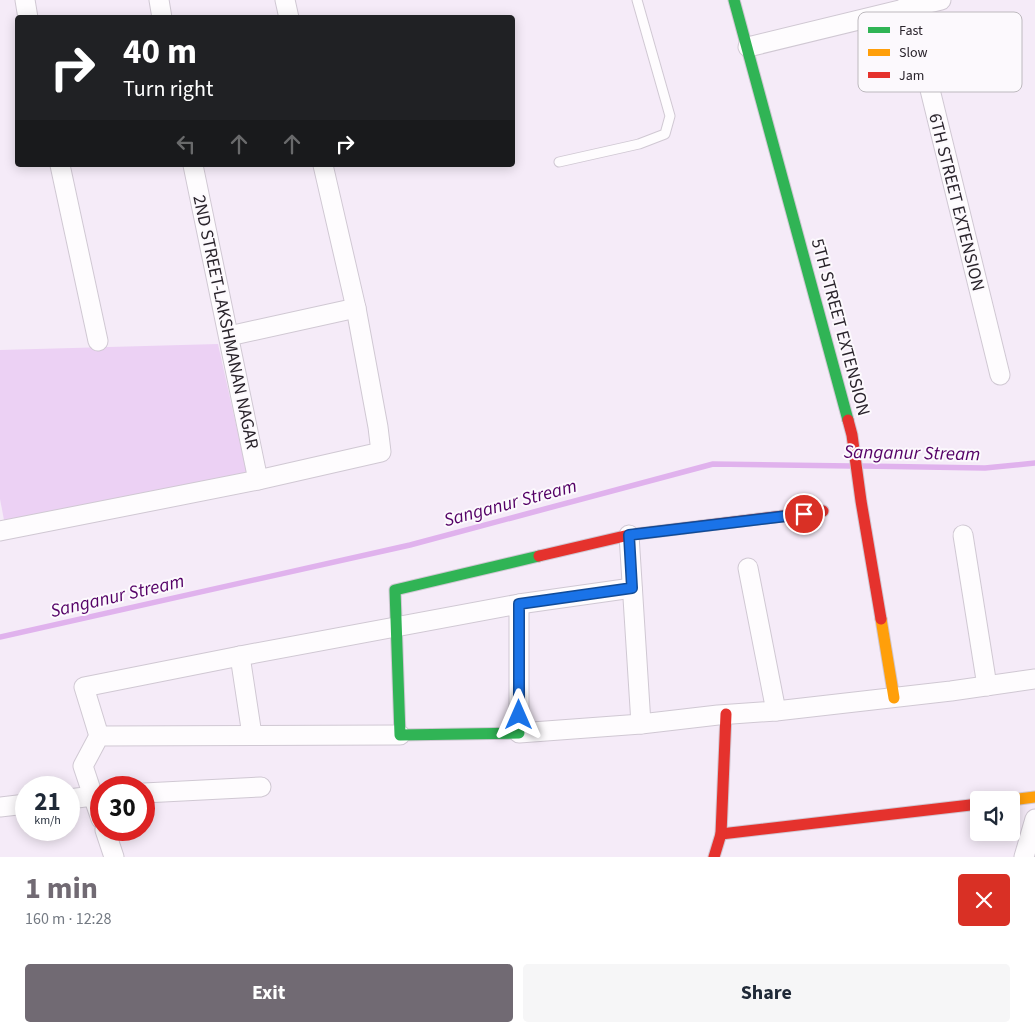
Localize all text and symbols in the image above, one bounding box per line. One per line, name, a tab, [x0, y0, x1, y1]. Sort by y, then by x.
legend	[858, 12, 1022, 92]
text: Fast	[899, 21, 923, 41]
text: 40 m	[123, 27, 197, 77]
icon: right	[40, 35, 105, 100]
text: Slow	[899, 43, 928, 63]
text: Jam	[899, 66, 924, 86]
text: Turn right	[123, 73, 213, 105]
street label: 6TH STREET EXTENSION	[922, 111, 991, 294]
icon: left	[172, 130, 200, 158]
icon: ahead	[225, 130, 253, 158]
icon: ahead	[278, 130, 306, 158]
icon: right	[331, 130, 359, 158]
street label: 2ND STREET-LAKSHMANAN NAGAR	[186, 193, 265, 452]
street label: 5TH STREET EXTENSION	[805, 236, 876, 418]
water label: Sanganur Stream	[843, 439, 981, 468]
water label: Sanganur Stream	[441, 473, 580, 534]
pin	[783, 493, 825, 535]
icon: arrive	[790, 500, 818, 528]
water label: Sanganur Stream	[48, 568, 187, 625]
position arrow	[492, 688, 544, 740]
speed limit sign: 30	[90, 776, 155, 841]
text: 21	[34, 784, 61, 820]
map controls	[970, 791, 1020, 841]
button: sound	[970, 791, 1020, 841]
text: km/h	[34, 812, 61, 829]
text: 1 min	[25, 867, 98, 910]
button: close	[958, 874, 1010, 926]
text: 160 m · 12:28	[25, 908, 112, 930]
button: Exit	[25, 964, 513, 1022]
button: Share	[523, 964, 1010, 1022]

